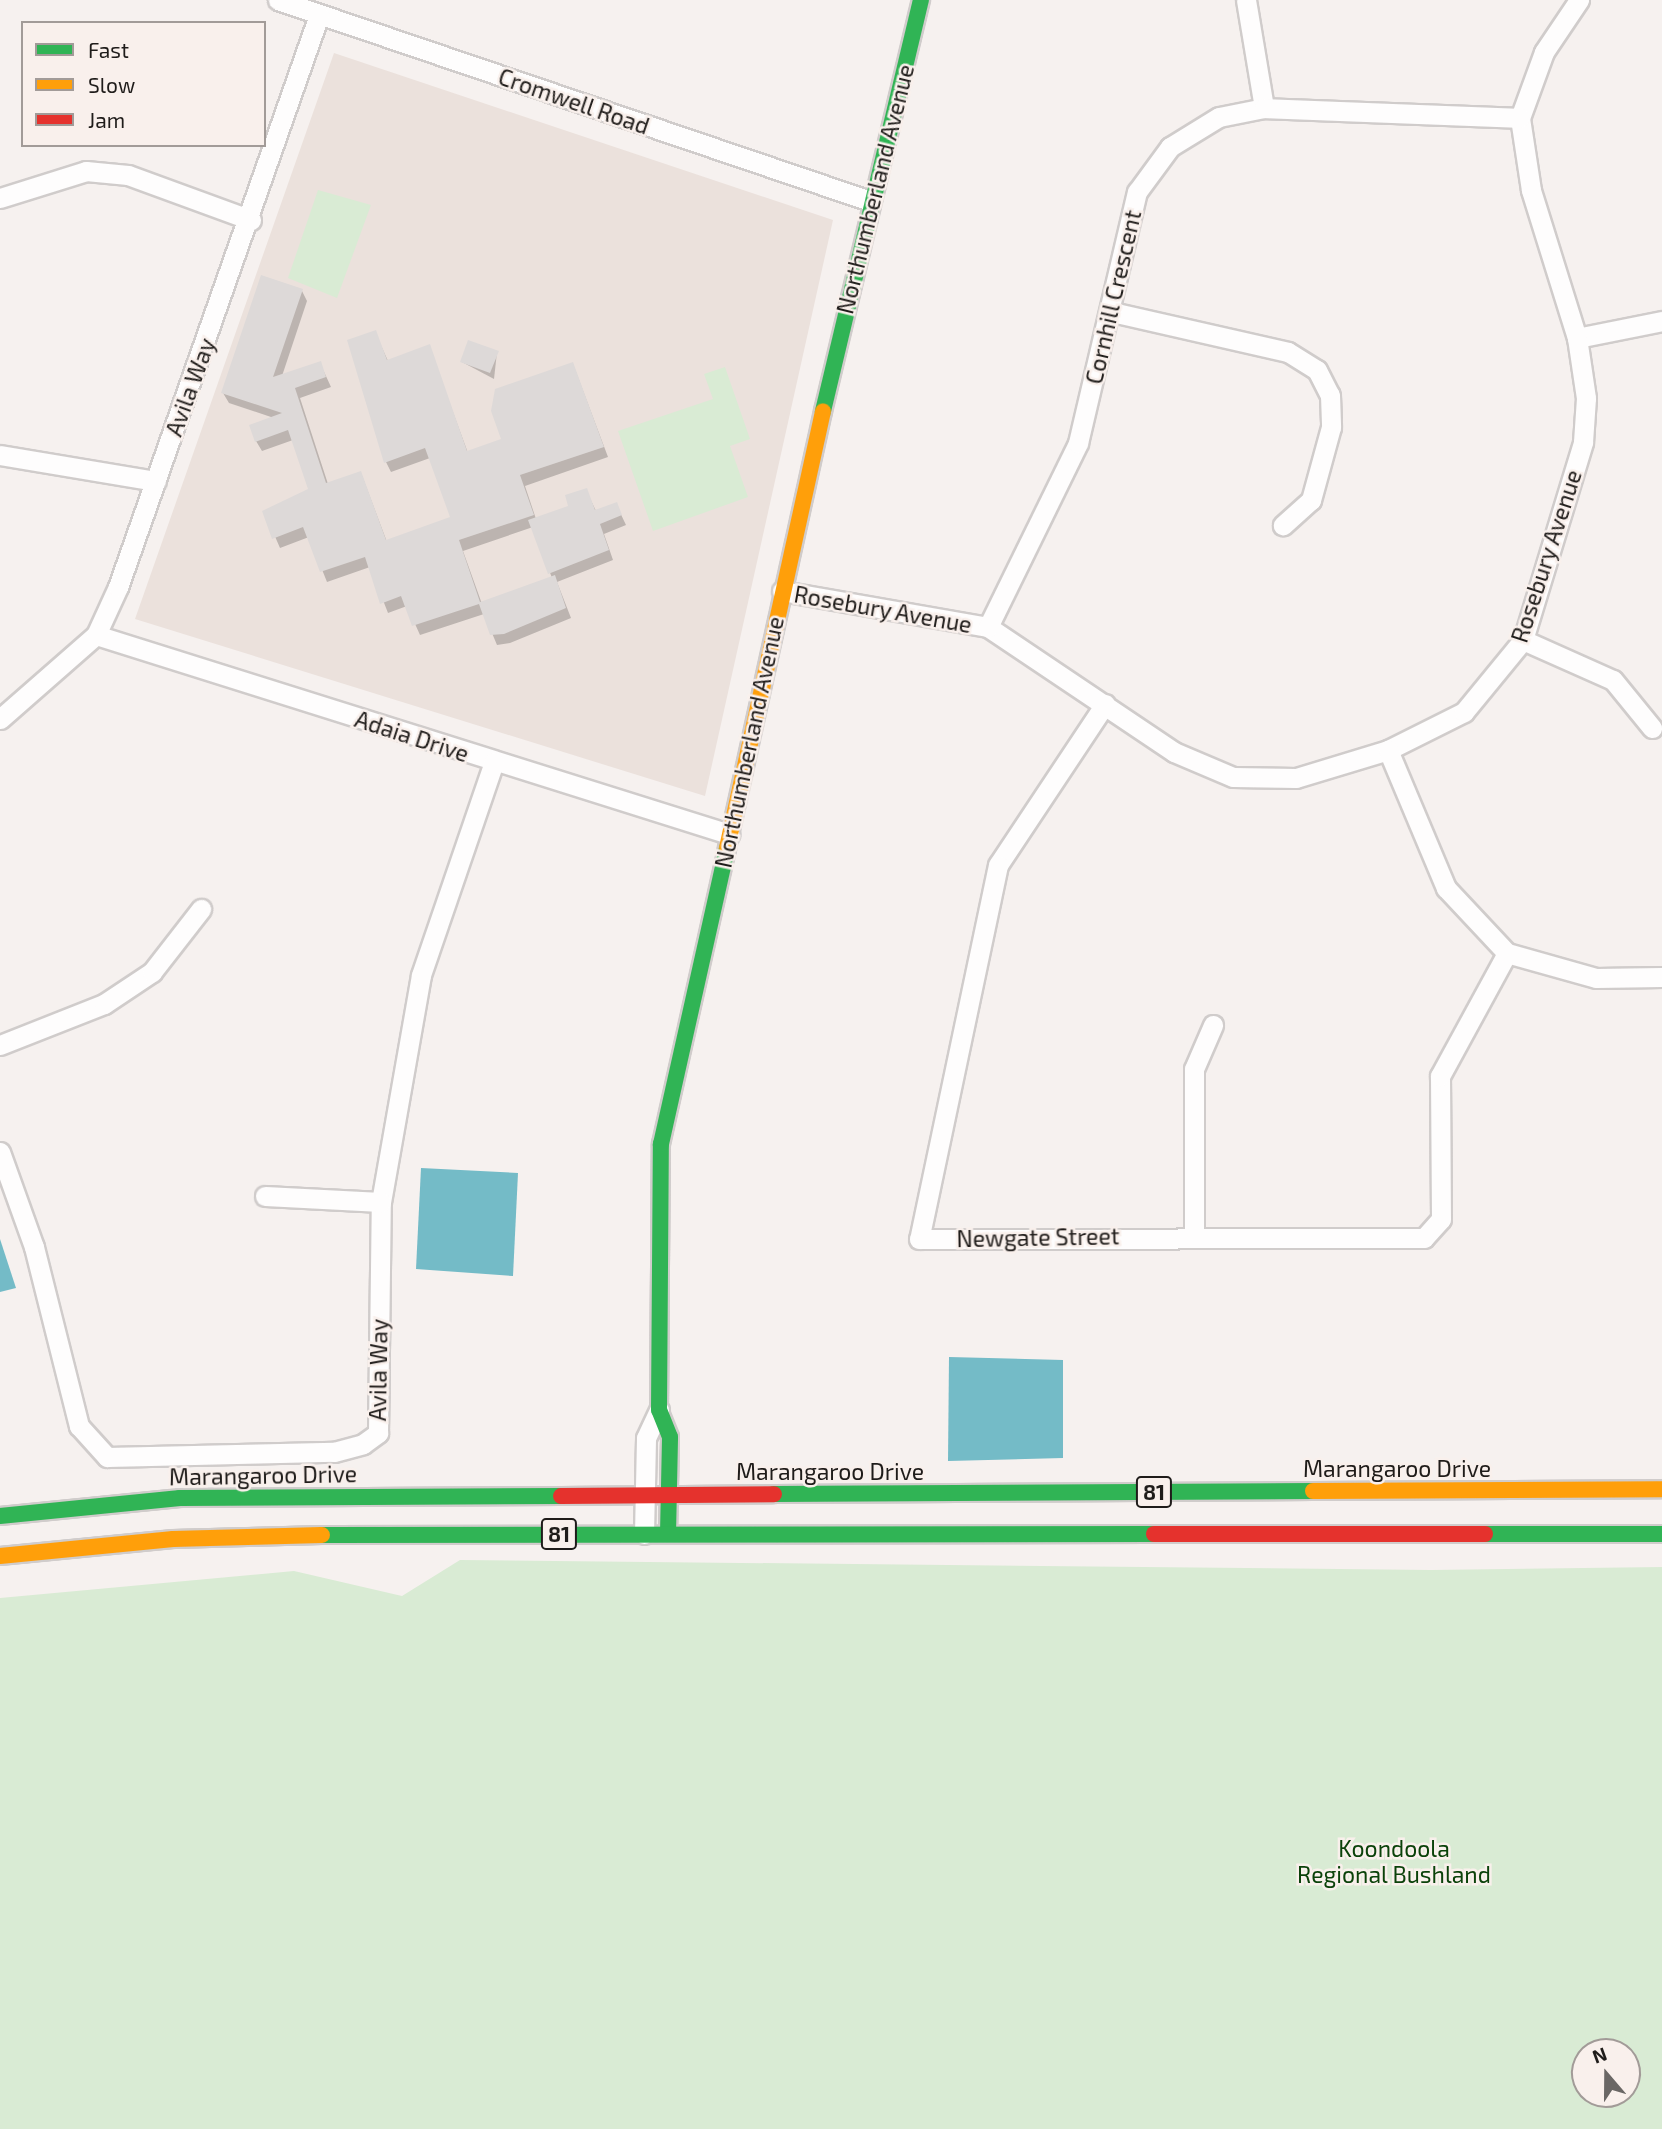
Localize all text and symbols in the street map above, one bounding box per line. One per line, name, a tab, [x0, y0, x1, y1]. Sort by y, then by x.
legend	[21, 21, 266, 147]
text: Fast	[88, 37, 129, 62]
street label: Northumberland Avenue	[831, 61, 919, 317]
street label: Cromwell Road	[495, 62, 653, 140]
text: Slow	[88, 72, 135, 97]
text: Jam	[88, 107, 125, 132]
street label: Cornhill Crescent	[1080, 207, 1146, 387]
street label: Avila Way	[159, 334, 221, 440]
street label: Rosebury Avenue	[1505, 466, 1587, 646]
street label: Rosebury Avenue	[791, 580, 975, 638]
street label: Northumberland Avenue	[709, 614, 789, 870]
street label: Adaia Drive	[352, 705, 472, 767]
street label: Newgate Street	[956, 1222, 1120, 1252]
street label: Avila Way	[363, 1318, 393, 1422]
street label: Marangaroo Drive	[1303, 1454, 1491, 1482]
street label: Marangaroo Drive	[736, 1457, 924, 1485]
street label: Marangaroo Drive	[169, 1460, 357, 1490]
road number: 81	[1135, 1474, 1173, 1510]
road number: 81	[540, 1516, 578, 1552]
park label: Koondoola Regional Bushland	[1297, 1834, 1491, 1888]
north arrow	[1571, 2038, 1641, 2108]
text: N	[1589, 2042, 1610, 2068]

